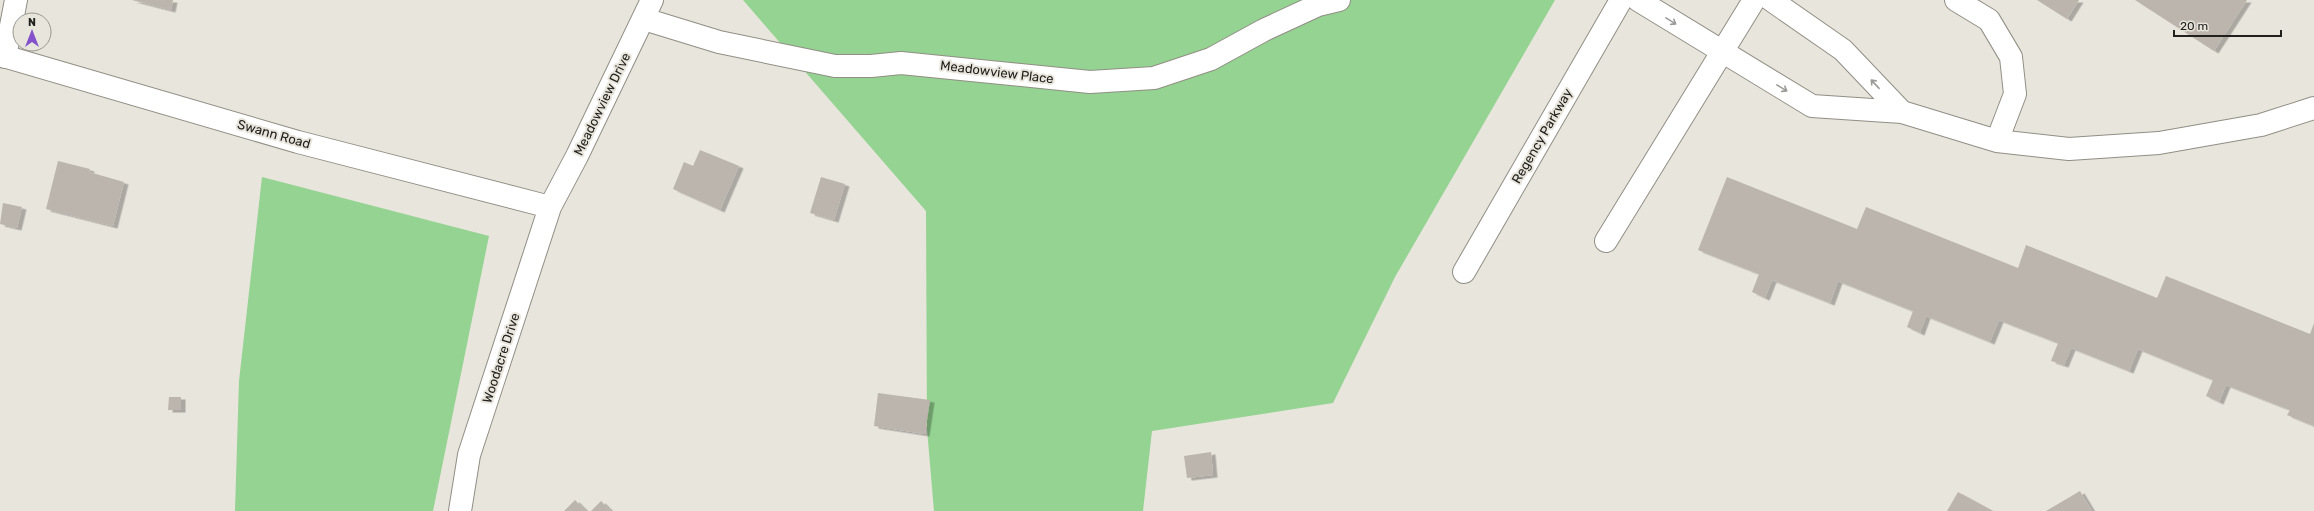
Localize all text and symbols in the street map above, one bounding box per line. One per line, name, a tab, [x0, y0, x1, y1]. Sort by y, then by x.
north arrow	[12, 12, 52, 52]
scale bar	[2174, 12, 2281, 38]
text: N	[28, 16, 36, 29]
one-way arrow	[1665, 17, 1677, 25]
text: 20 m	[2180, 19, 2208, 33]
street label: Meadowview Drive	[571, 50, 633, 158]
street label: Meadowview Place	[939, 58, 1055, 86]
one-way arrow	[1871, 79, 1880, 89]
one-way arrow	[1776, 85, 1788, 93]
street label: Regency Parkway	[1509, 86, 1576, 187]
street label: Swann Road	[236, 116, 312, 152]
street label: Woodacre Drive	[479, 311, 523, 405]

